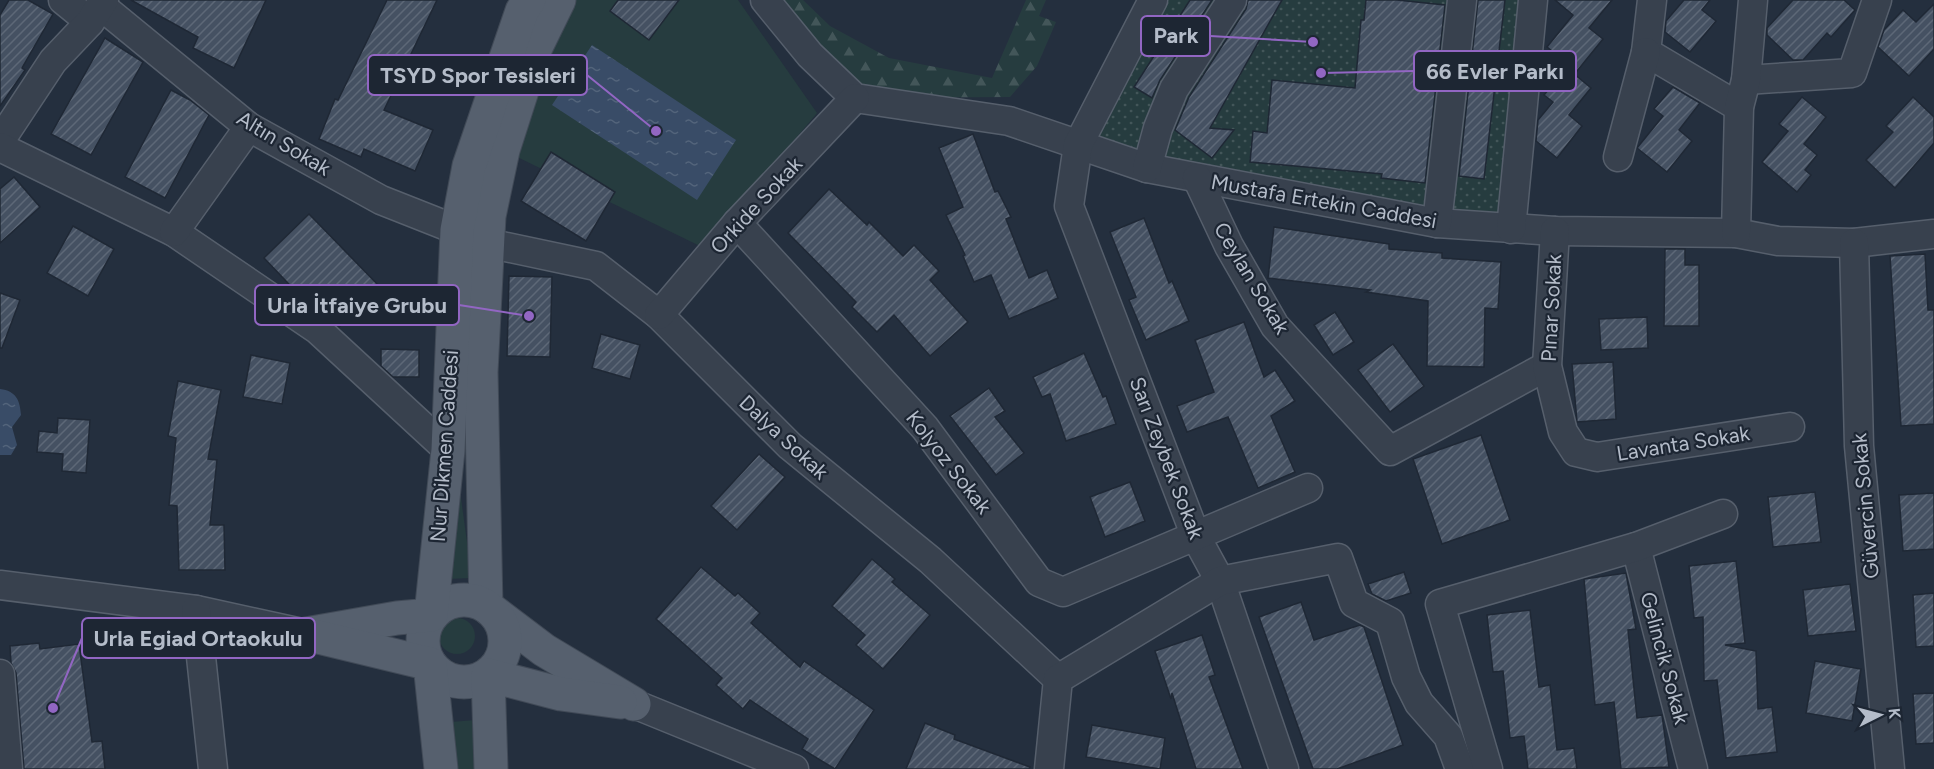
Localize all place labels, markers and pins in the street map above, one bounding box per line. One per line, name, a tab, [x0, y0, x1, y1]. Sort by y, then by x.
callout: Park	[1141, 16, 1210, 56]
callout: 66 Evler Parkı	[1414, 51, 1576, 91]
callout: TSYD Spor Tesisleri	[368, 55, 587, 95]
callout: Urla İtfaiye Grubu	[255, 285, 459, 325]
callout: Urla Egiad Ortaokulu	[82, 618, 315, 658]

